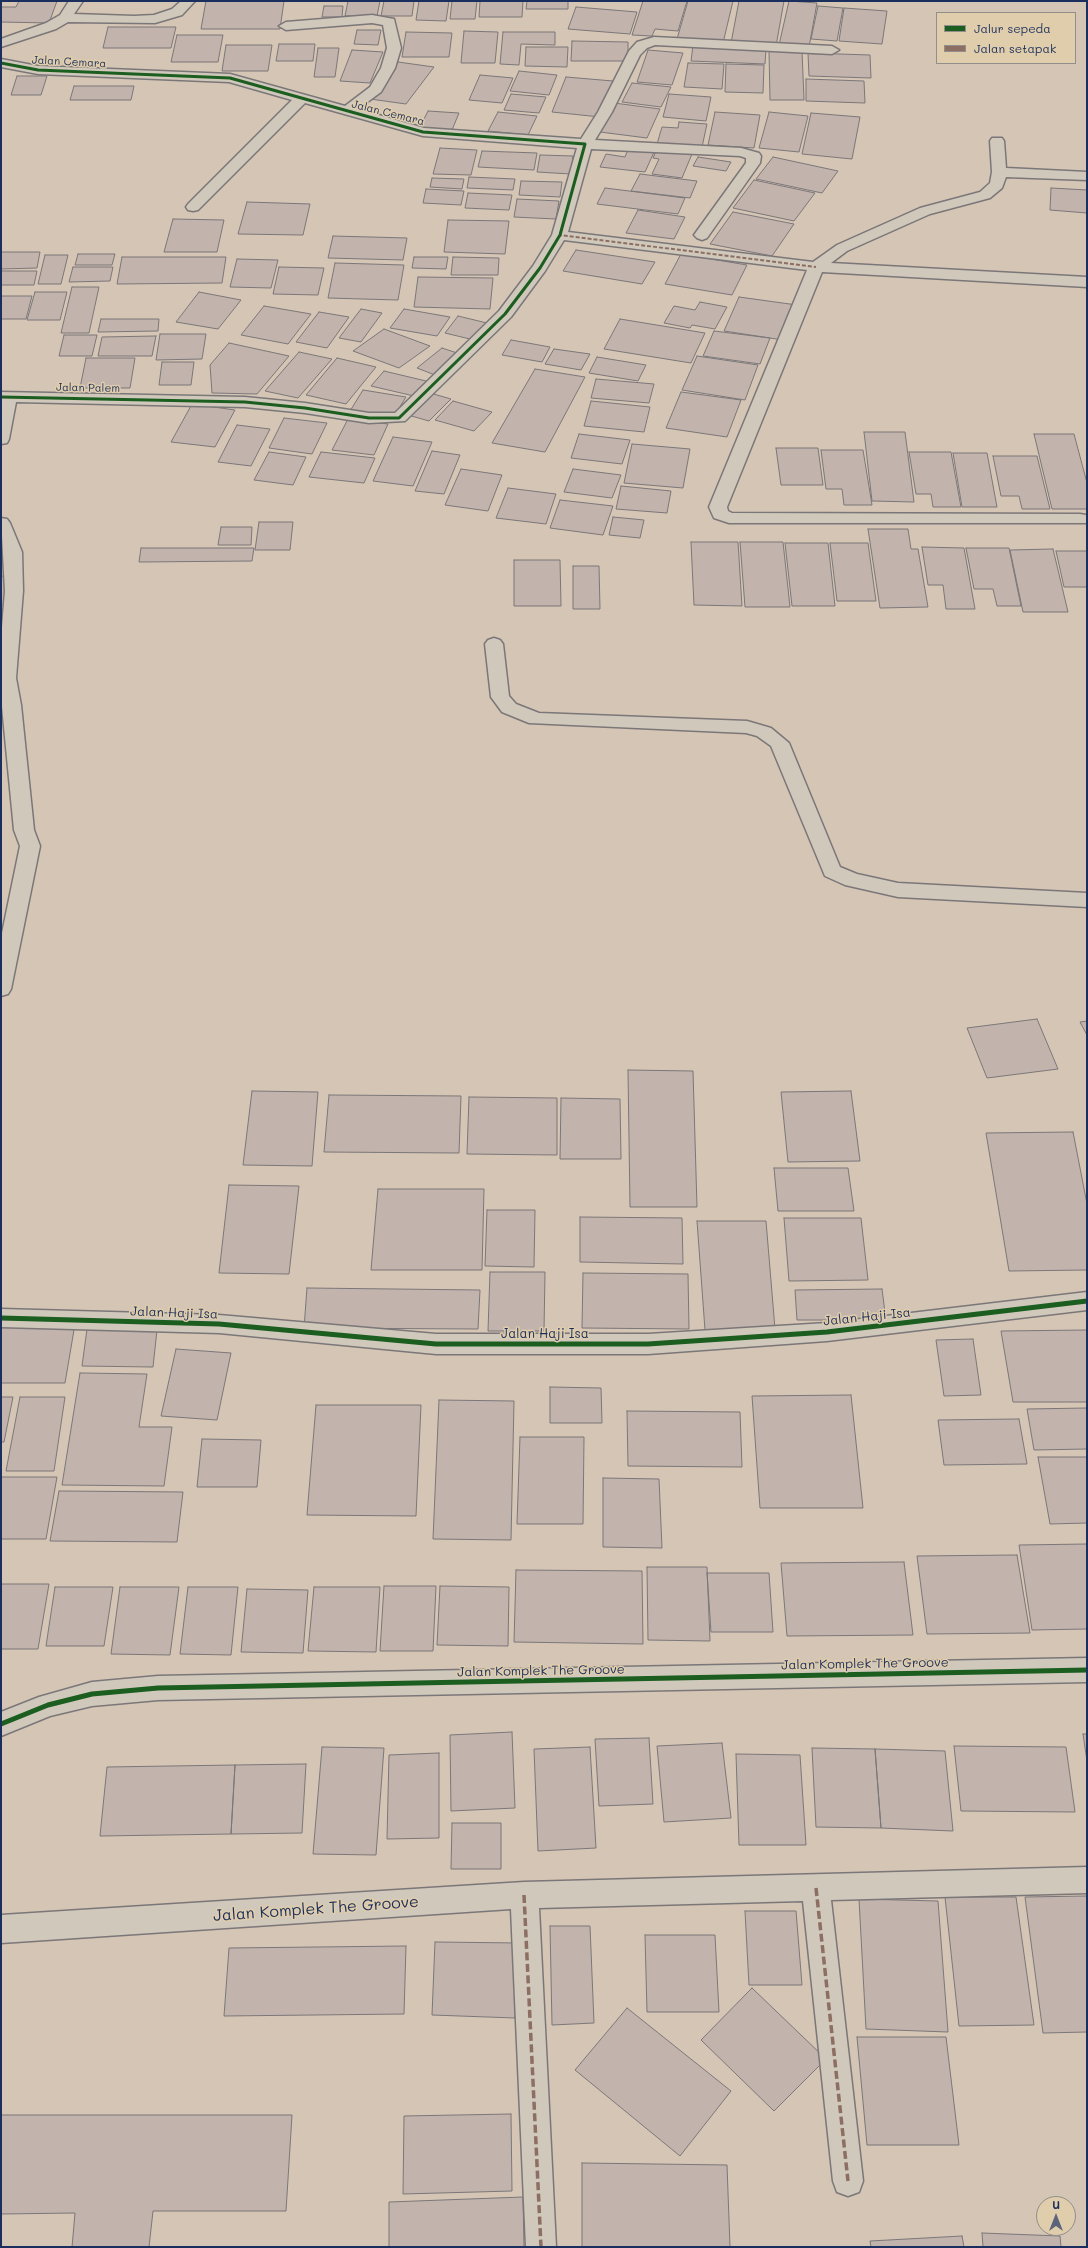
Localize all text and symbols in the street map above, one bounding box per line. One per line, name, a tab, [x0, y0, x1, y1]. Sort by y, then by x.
legend	[936, 12, 1076, 64]
text: Jalur sepeda	[974, 20, 1051, 36]
text: Jalan setapak	[974, 40, 1056, 56]
street label: Jalan Cemara	[31, 53, 107, 71]
street label: Jalan Cemara	[350, 98, 426, 128]
street label: Jalan Palem	[56, 381, 120, 395]
street label: Jalan Haji Isa	[130, 1304, 218, 1322]
street label: Jalan Haji Isa	[822, 1305, 912, 1329]
street label: Jalan Haji Isa	[501, 1326, 589, 1342]
street label: Jalan Komplek The Groove	[781, 1655, 949, 1673]
street label: Jalan Komplek The Groove	[457, 1662, 625, 1680]
street label: Jalan Komplek The Groove	[212, 1892, 420, 1926]
north arrow	[1036, 2196, 1076, 2236]
text: U	[1052, 2197, 1060, 2212]

